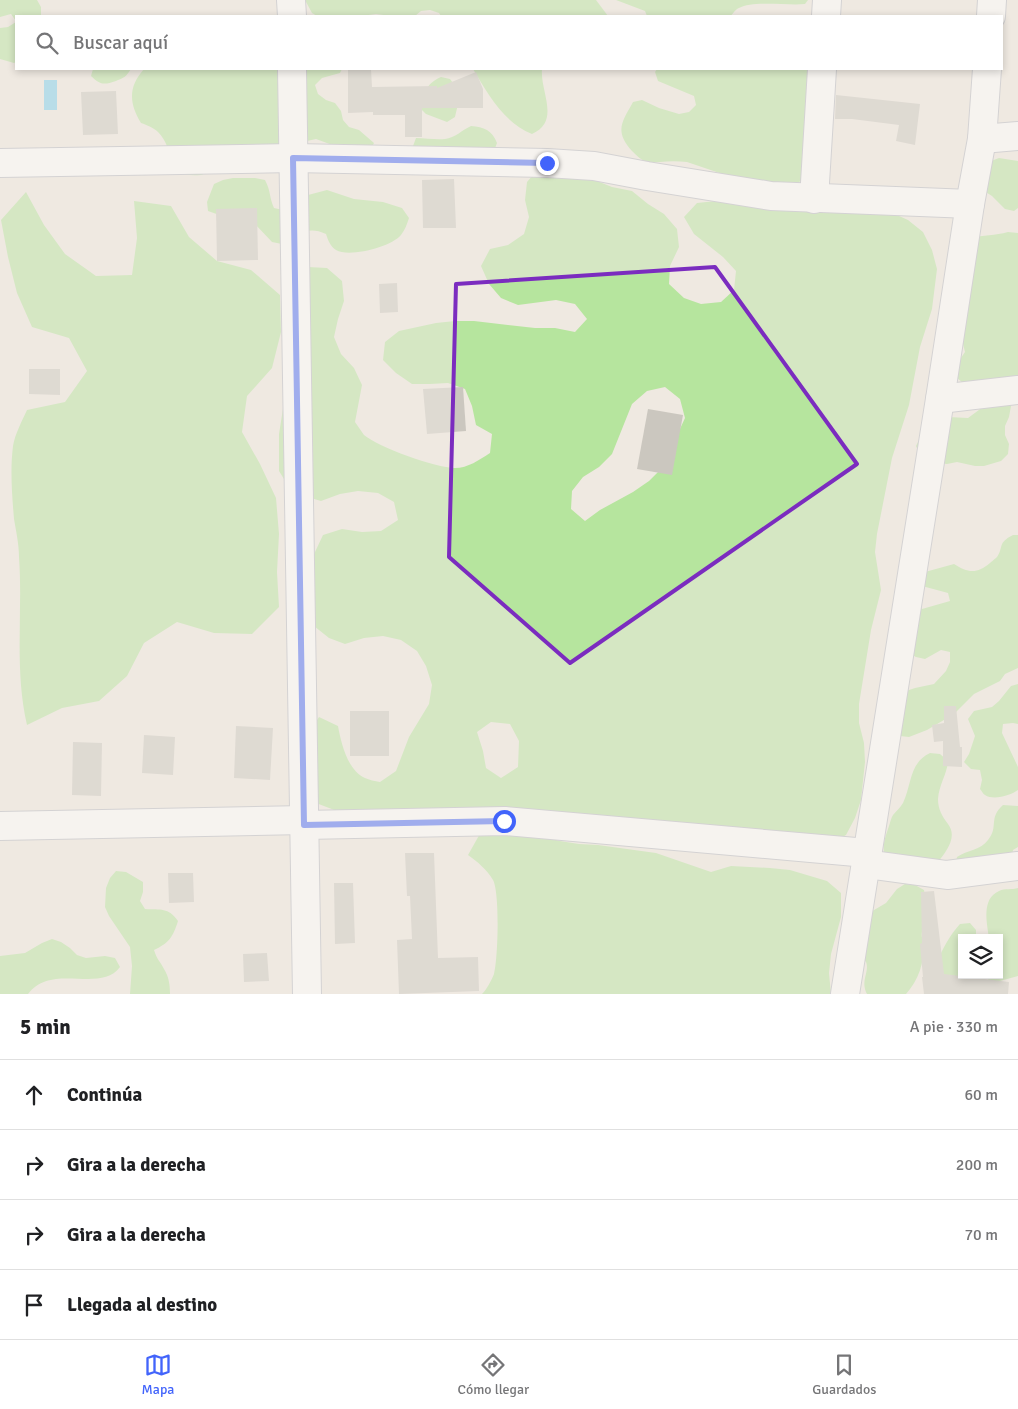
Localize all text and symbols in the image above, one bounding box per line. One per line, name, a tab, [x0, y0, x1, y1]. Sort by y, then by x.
search box	[15, 15, 1003, 70]
icon: search	[33, 29, 61, 57]
text: Buscar aquí	[73, 31, 168, 55]
route end	[536, 152, 559, 175]
route start	[493, 810, 516, 833]
map controls	[958, 934, 1003, 979]
button: layers	[958, 934, 1003, 979]
text: 5 min	[20, 1014, 71, 1040]
text: A pie · 330 m	[910, 1017, 998, 1037]
icon: ahead	[20, 1081, 48, 1109]
text: Continúa	[67, 1083, 142, 1107]
text: 60 m	[964, 1085, 998, 1105]
icon: right	[20, 1151, 48, 1179]
text: Gira a la derecha	[67, 1153, 206, 1177]
text: 200 m	[956, 1155, 998, 1175]
icon: right	[20, 1221, 48, 1249]
text: Gira a la derecha	[67, 1223, 206, 1247]
text: 70 m	[964, 1225, 998, 1245]
icon: arrive	[20, 1291, 48, 1319]
text: Llegada al destino	[67, 1293, 217, 1317]
tab: Mapa	[142, 1351, 174, 1398]
tab: Cómo llegar	[458, 1351, 529, 1398]
tab: Guardados	[812, 1351, 876, 1398]

